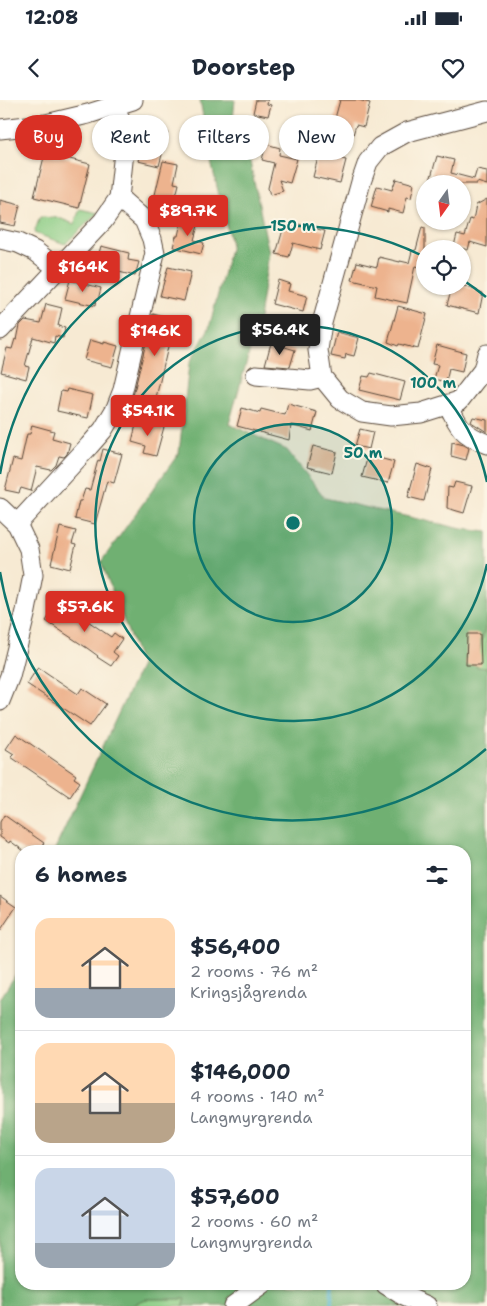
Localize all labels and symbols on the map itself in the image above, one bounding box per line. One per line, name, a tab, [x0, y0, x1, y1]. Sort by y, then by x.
north arrow	[416, 175, 471, 230]
pin: $89.7K	[147, 194, 229, 237]
text: 150 m	[270, 216, 316, 236]
pin: $164K	[48, 250, 118, 293]
pin: $146K	[120, 314, 190, 357]
pin: $56.4K	[239, 314, 321, 356]
text: 100 m	[410, 373, 456, 393]
pin: $54.1K	[107, 394, 189, 437]
text: 50 m	[344, 443, 383, 463]
centre of rings	[284, 514, 302, 532]
pin: $57.6K	[44, 590, 126, 633]

